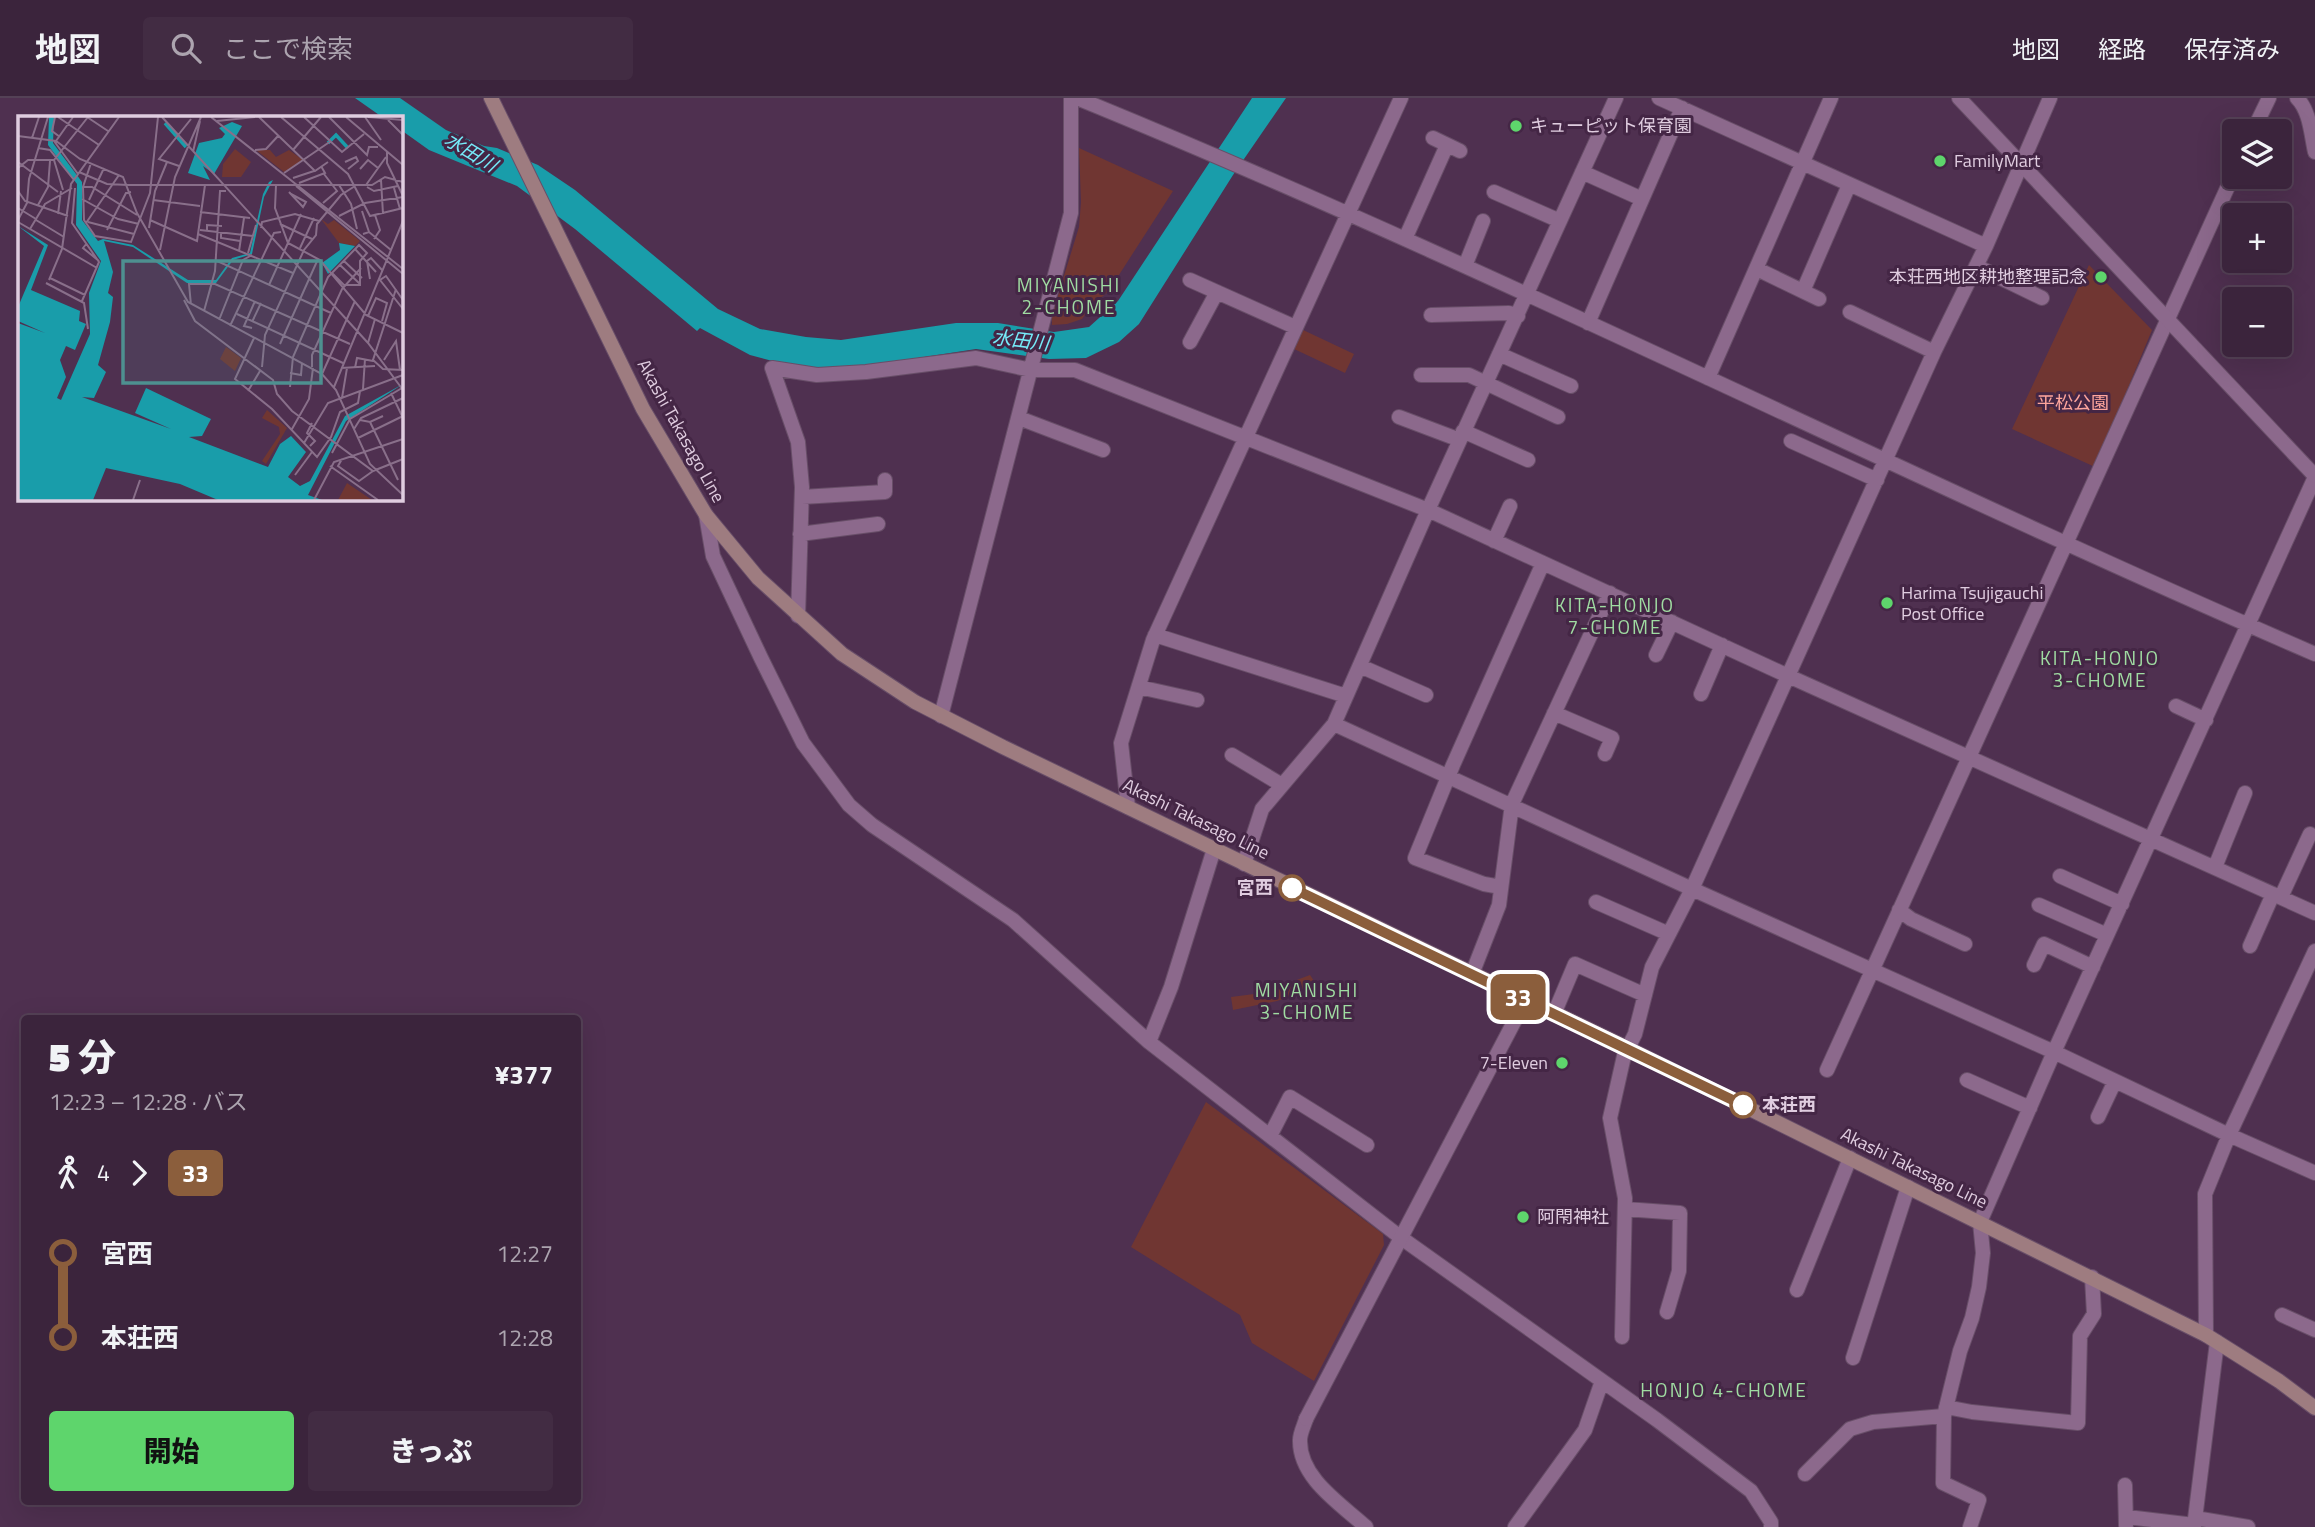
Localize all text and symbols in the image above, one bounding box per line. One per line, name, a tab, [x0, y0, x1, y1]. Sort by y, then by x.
search box	[143, 17, 633, 80]
text: 地図	[35, 24, 101, 74]
icon: search	[167, 29, 205, 67]
text: ここで検索	[223, 29, 353, 68]
text: 地図	[2012, 31, 2060, 67]
text: 経路	[2098, 31, 2146, 67]
text: 保存済み	[2184, 31, 2280, 67]
place label: キューピット保育園	[1530, 112, 1692, 139]
inset map	[18, 116, 402, 500]
marker: キューピット保育園	[1508, 118, 1524, 134]
map controls	[2222, 119, 2292, 357]
button: layers	[2222, 119, 2292, 189]
water label: 水田川	[439, 124, 505, 180]
place label: FamilyMart	[1954, 147, 2041, 174]
marker: FamilyMart	[1932, 153, 1948, 169]
button: +	[2222, 203, 2292, 273]
place label: 本荘西地区耕地整理記念	[1889, 263, 2087, 290]
marker: 本荘西地区耕地整理記念	[2093, 269, 2109, 285]
district label: MIYANISHI 2-CHOME	[1017, 270, 1121, 321]
button: −	[2222, 287, 2292, 357]
water label: 水田川	[991, 322, 1053, 358]
street label: Akashi Takasago Line	[631, 354, 732, 507]
park label: 平松公園	[2037, 389, 2109, 416]
place label: Harima Tsujigauchi Post Office	[1901, 579, 2043, 627]
district label: KITA-HONJO 7-CHOME	[1555, 590, 1675, 641]
marker: Harima Tsujigauchi Post Office	[1879, 595, 1895, 611]
district label: KITA-HONJO 3-CHOME	[2040, 643, 2160, 694]
street label: Akashi Takasago Line	[1118, 771, 1274, 866]
place label: 宮西	[1237, 874, 1273, 901]
marker: 宮西	[1279, 875, 1305, 901]
line badge: 33	[1486, 974, 1550, 1020]
district label: MIYANISHI 3-CHOME	[1255, 975, 1359, 1026]
text: 33	[1505, 979, 1531, 1015]
text: 5 分	[49, 1028, 116, 1086]
place label: 7-Eleven	[1480, 1049, 1548, 1076]
text: ¥377	[495, 1055, 553, 1094]
marker: 7-Eleven	[1554, 1055, 1570, 1071]
text: 12:23 – 12:28 · バス	[49, 1084, 248, 1119]
place label: 本荘西	[1762, 1091, 1816, 1118]
marker: 本荘西	[1730, 1092, 1756, 1118]
street label: Akashi Takasago Line	[1836, 1120, 1992, 1215]
icon: walk	[49, 1154, 87, 1192]
icon: forward	[120, 1154, 158, 1192]
text: 4	[97, 1155, 110, 1190]
text: 33	[182, 1155, 209, 1191]
place label: 阿閇神社	[1537, 1203, 1609, 1230]
marker: 阿閇神社	[1515, 1209, 1531, 1225]
text: 宮西	[101, 1234, 153, 1273]
text: 12:27	[496, 1236, 553, 1271]
text: 本荘西	[101, 1318, 179, 1357]
text: 12:28	[496, 1320, 553, 1355]
district label: HONJO 4-CHOME	[1640, 1375, 1808, 1404]
button: 開始	[49, 1411, 294, 1491]
button: きっぷ	[308, 1411, 553, 1491]

